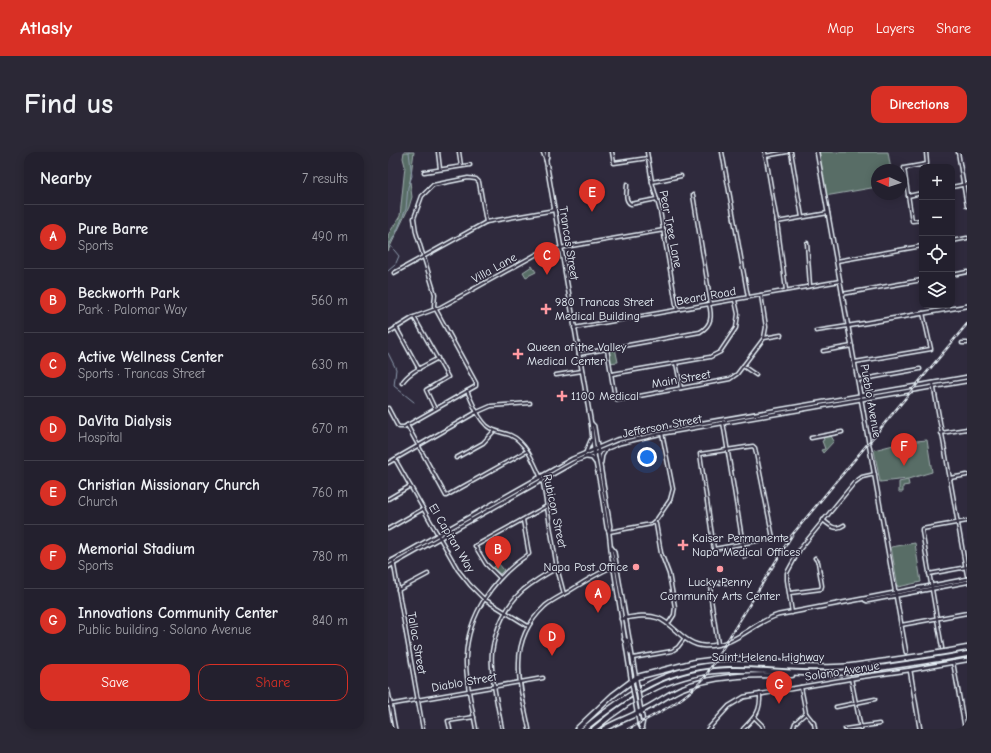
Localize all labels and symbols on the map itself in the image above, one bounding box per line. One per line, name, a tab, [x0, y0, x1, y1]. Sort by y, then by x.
north arrow	[871, 164, 907, 200]
pin: E	[579, 179, 605, 212]
street label: Pear Tree Lane	[657, 189, 685, 269]
street label: Trancas Street	[556, 205, 582, 282]
pin: C	[534, 242, 560, 275]
street label: Villa Lane	[469, 250, 519, 286]
street label: Beard Road	[675, 284, 737, 308]
place label: 980 Trancas Street Medical Building	[555, 295, 654, 323]
marker: 980 Trancas Street Medical Building	[540, 303, 552, 315]
place label: Queen of the Valley Medical Center	[527, 340, 627, 368]
marker: Queen of the Valley Medical Center	[512, 348, 524, 360]
street label: Pueblo Avenue	[858, 363, 884, 439]
street label: Main Street	[650, 367, 712, 391]
place label: 1100 Medical	[571, 389, 639, 403]
marker: 1100 Medical	[556, 390, 568, 402]
street label: Jefferson Street	[621, 411, 704, 441]
pin: F	[891, 433, 917, 466]
your location	[637, 447, 657, 467]
street label: Rubicon Street	[540, 473, 570, 550]
street label: El Capitan Way	[426, 501, 478, 575]
place label: Kaiser Permanente Napa Medical Offices	[692, 531, 800, 559]
pin: B	[485, 536, 511, 569]
marker: Kaiser Permanente Napa Medical Offices	[677, 539, 689, 551]
place label: Napa Post Office	[543, 560, 628, 574]
marker: Napa Post Office	[631, 562, 641, 572]
marker: Lucky Penny Community Arts Center	[715, 564, 725, 574]
place label: Lucky Penny Community Arts Center	[660, 575, 780, 603]
pin: A	[585, 580, 611, 613]
street label: Tallac Street	[405, 611, 429, 676]
pin: D	[539, 623, 565, 656]
street label: Saint Helena Highway	[712, 650, 825, 664]
street label: Solano Avenue	[804, 658, 880, 684]
street label: Diablo Street	[430, 669, 498, 695]
pin: G	[766, 671, 792, 704]

